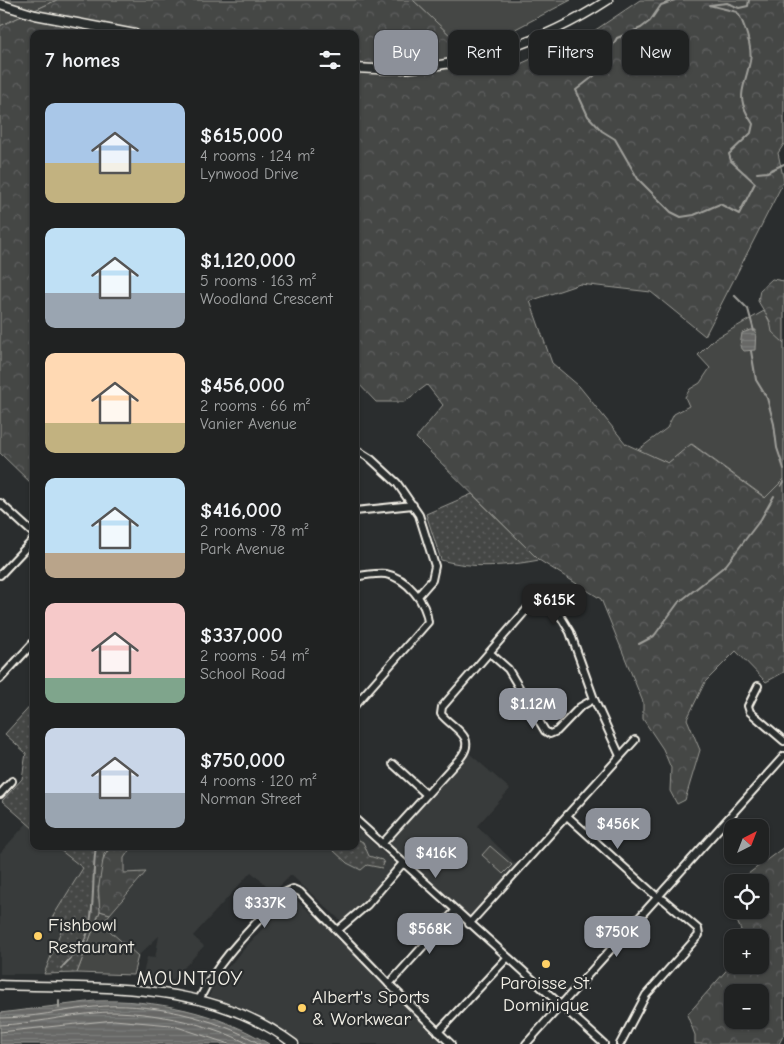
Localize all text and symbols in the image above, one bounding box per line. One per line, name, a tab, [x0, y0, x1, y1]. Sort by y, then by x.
chip: Buy	[374, 30, 438, 75]
chip: Rent	[448, 30, 519, 75]
chip: Filters	[529, 30, 612, 75]
chip: New	[622, 30, 689, 75]
icon: filters	[316, 46, 344, 74]
text: 7 homes	[45, 48, 120, 72]
icon: home	[85, 123, 145, 183]
text: $615,000	[200, 123, 283, 147]
text: 4 rooms · 124 m²	[200, 147, 314, 165]
text: Lynwood Drive	[200, 165, 298, 183]
icon: home	[85, 248, 145, 308]
text: $1,120,000	[200, 248, 296, 272]
text: 5 rooms · 163 m²	[200, 272, 316, 290]
text: Woodland Crescent	[200, 290, 333, 308]
icon: home	[85, 373, 145, 433]
text: $456,000	[200, 373, 285, 397]
text: 2 rooms · 66 m²	[200, 397, 310, 415]
text: Vanier Avenue	[200, 415, 297, 433]
icon: home	[85, 498, 145, 558]
text: $416,000	[200, 498, 282, 522]
text: 2 rooms · 78 m²	[200, 522, 308, 540]
text: Park Avenue	[200, 540, 285, 558]
pin: $615K	[519, 584, 589, 626]
text: $615K	[533, 591, 575, 609]
icon: home	[85, 623, 145, 683]
text: $337,000	[200, 623, 283, 647]
text: 2 rooms · 54 m²	[200, 647, 309, 665]
text: School Road	[200, 665, 285, 683]
pin: $1.12M	[492, 688, 574, 730]
text: $1.12M	[510, 695, 556, 713]
icon: home	[85, 748, 145, 808]
text: $750,000	[200, 748, 285, 772]
text: 4 rooms · 120 m²	[200, 772, 317, 790]
text: Norman Street	[200, 790, 301, 808]
pin: $456K	[583, 808, 653, 850]
text: $456K	[596, 815, 640, 833]
north arrow	[724, 819, 769, 864]
map controls	[724, 819, 769, 1029]
pin: $416K	[401, 836, 471, 879]
text: $416K	[416, 844, 456, 862]
button: locate	[724, 874, 769, 919]
pin: $337K	[230, 886, 300, 929]
text: $337K	[244, 894, 286, 912]
pin: $568K	[395, 912, 465, 955]
place label: Fishbowl Restaurant	[48, 914, 134, 958]
pin: $750K	[582, 916, 652, 958]
text: $568K	[408, 920, 452, 938]
text: $750K	[595, 923, 639, 941]
button: +	[724, 929, 769, 974]
marker: Fishbowl Restaurant	[32, 930, 44, 942]
marker: Paroisse St. Dominique	[540, 958, 552, 970]
district label: MOUNTJOY	[136, 967, 244, 990]
place label: Paroisse St. Dominique	[500, 972, 592, 1016]
button: −	[724, 984, 769, 1029]
place label: Albert's Sports & Workwear	[312, 986, 429, 1030]
marker: Albert's Sports & Workwear	[296, 1002, 308, 1014]

